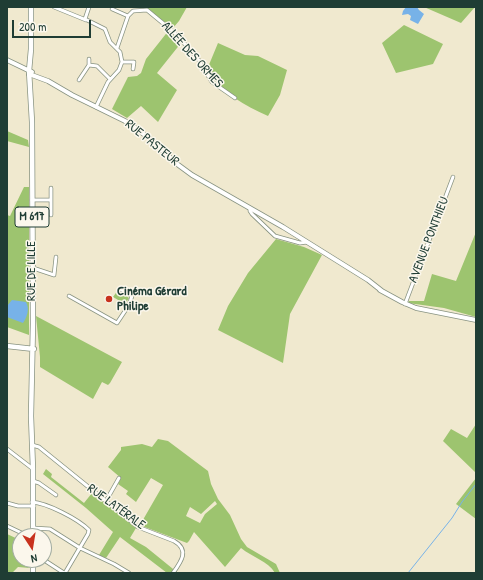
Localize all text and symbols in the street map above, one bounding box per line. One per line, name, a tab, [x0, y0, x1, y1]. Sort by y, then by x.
scale bar	[14, 12, 93, 38]
text: 200 m	[19, 18, 46, 35]
street label: ALLÉE DES ORMES	[158, 19, 226, 91]
street label: RUE PASTEUR	[122, 116, 182, 170]
street label: AVENUE PONTHIEU	[405, 195, 453, 285]
road number: M 617	[15, 207, 49, 227]
street label: RUE DE LILLE	[24, 241, 40, 301]
place label: Cinéma Gérard Philipe	[117, 284, 187, 315]
marker: Cinéma Gérard Philipe	[104, 294, 114, 304]
street label: RUE LATÉRALE	[84, 481, 148, 533]
north arrow	[12, 528, 52, 568]
text: N	[30, 551, 39, 566]

